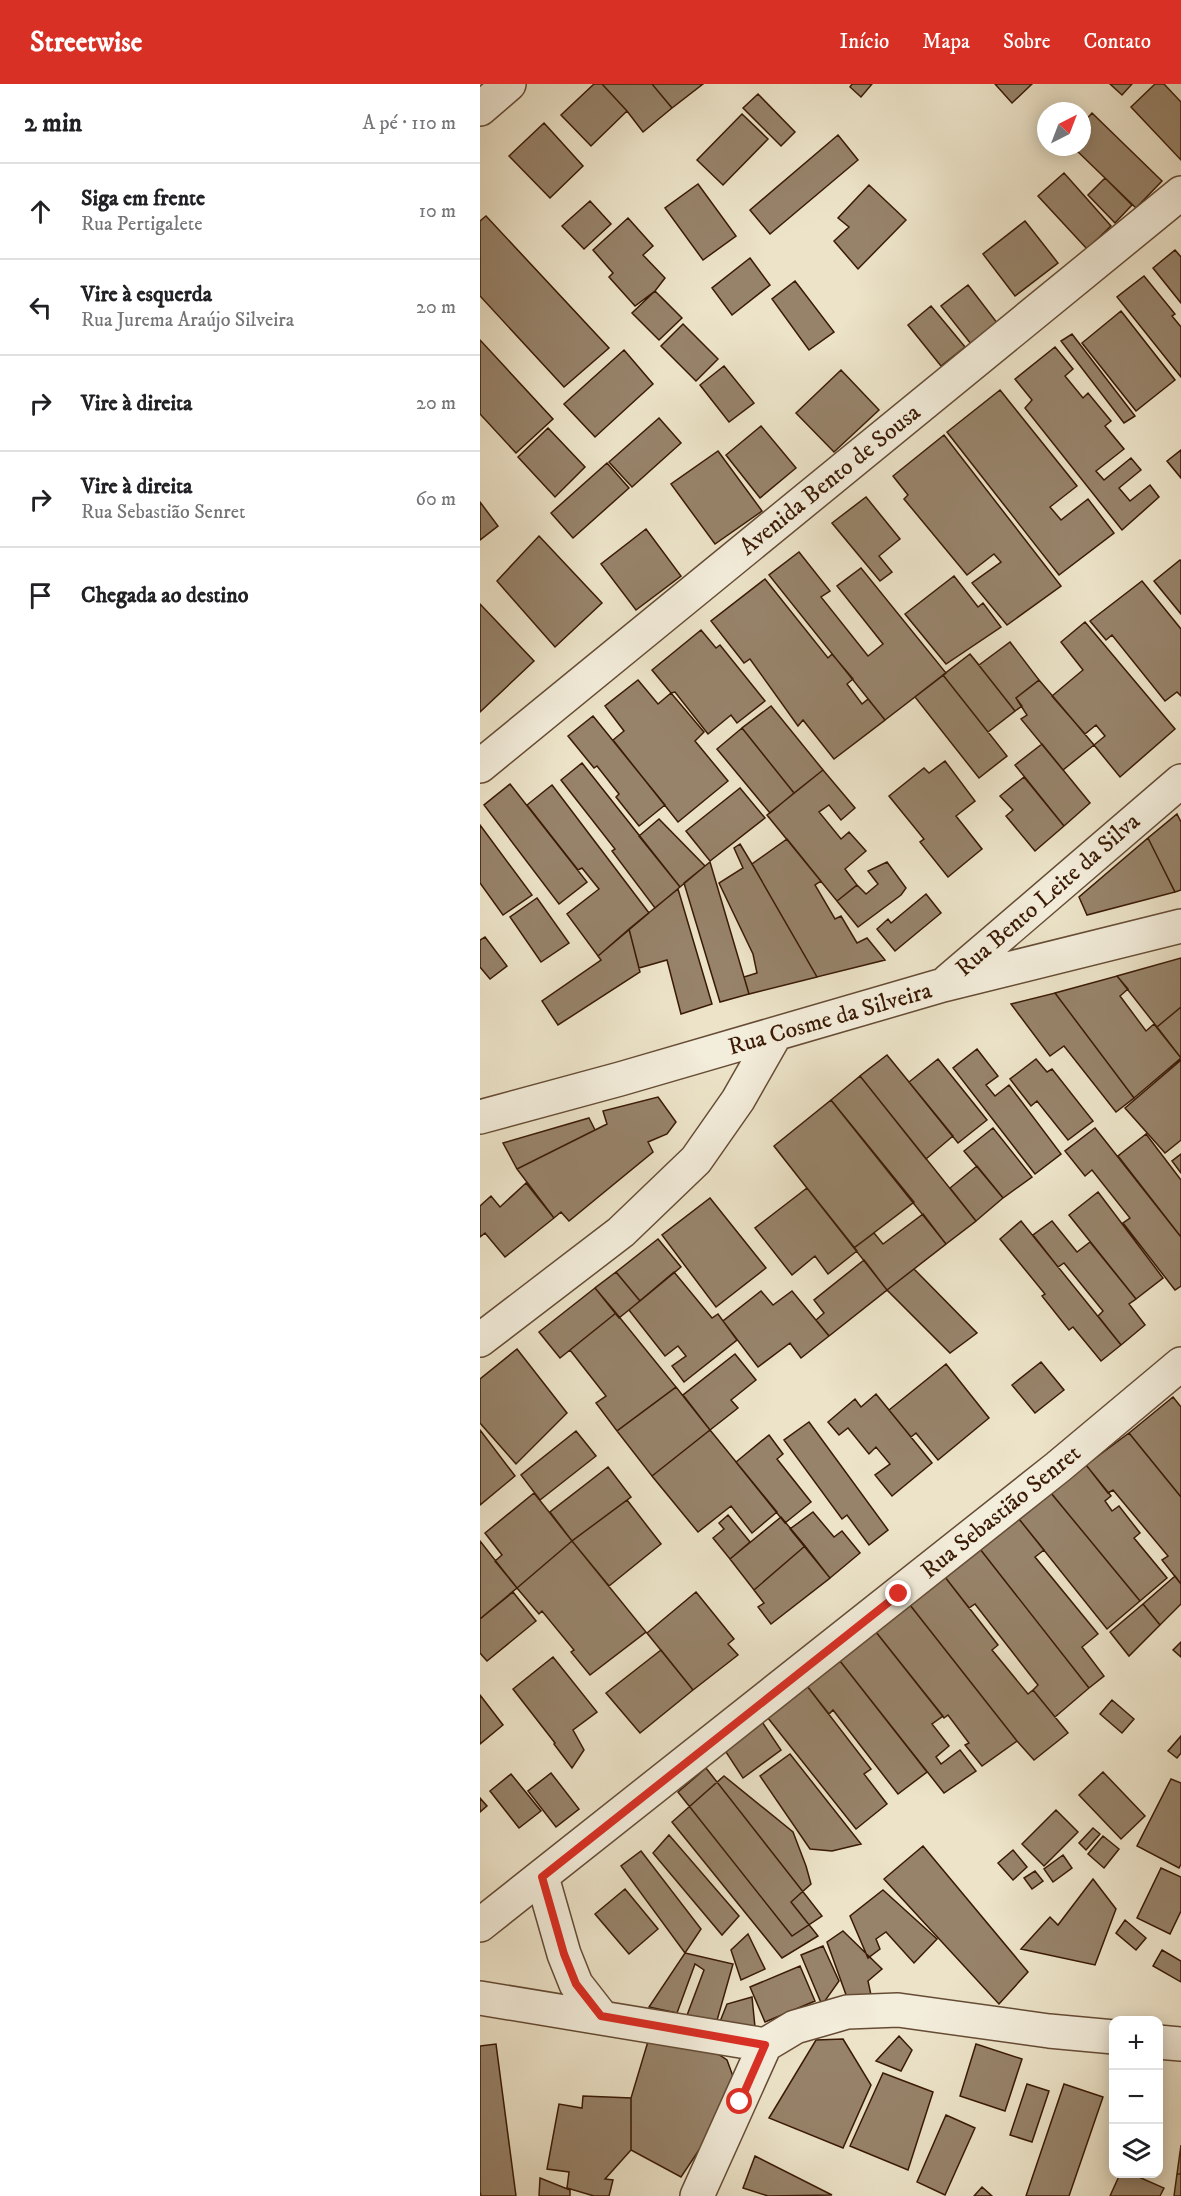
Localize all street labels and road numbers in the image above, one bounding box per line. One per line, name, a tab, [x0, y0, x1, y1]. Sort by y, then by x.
street label: Avenida Bento de Sousa	[733, 397, 927, 562]
street label: Rua Bento Leite da Silva	[950, 806, 1147, 983]
street label: Rua Cosme da Silveira	[725, 975, 936, 1062]
street label: Rua Sebastião Senret	[915, 1438, 1087, 1586]

